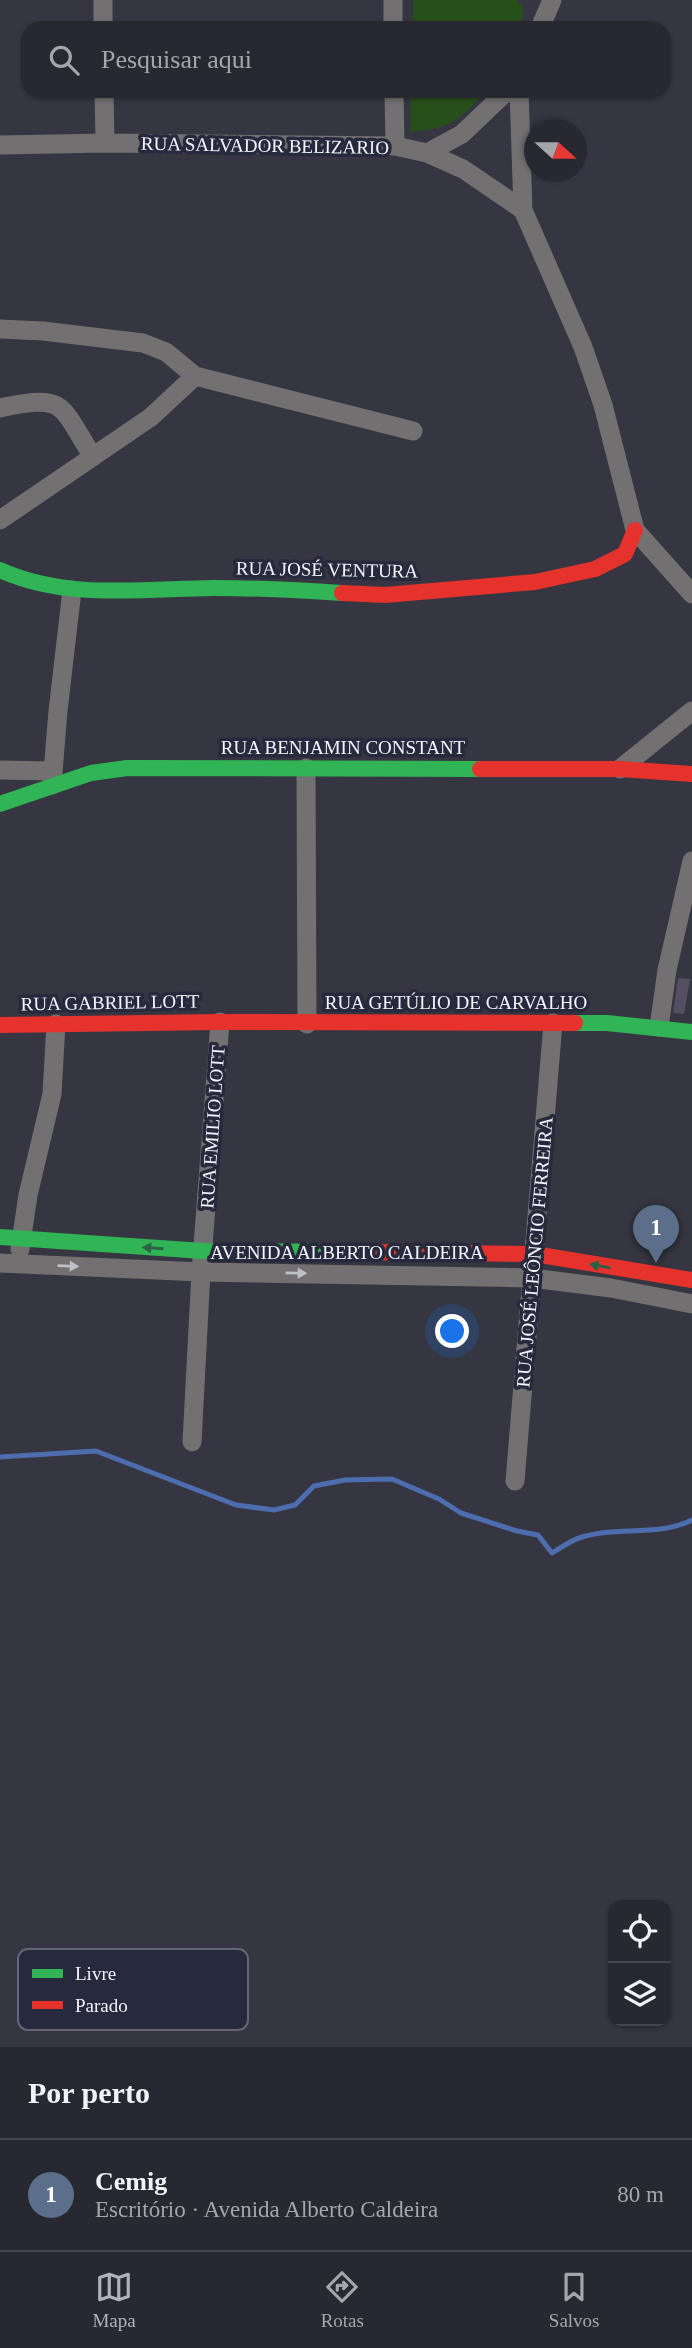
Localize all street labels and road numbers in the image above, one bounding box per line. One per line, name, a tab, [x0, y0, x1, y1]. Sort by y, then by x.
street label: RUA SALVADOR BELIZARIO	[141, 133, 389, 158]
street label: RUA JOSÉ VENTURA	[236, 557, 419, 582]
street label: RUA BENJAMIN CONSTANT	[221, 737, 466, 758]
street label: RUA GABRIEL LOTT	[20, 990, 200, 1015]
street label: RUA GETÚLIO DE CARVALHO	[325, 992, 587, 1013]
street label: RUA EMILIO LOTT	[196, 1044, 229, 1209]
street label: RUA JOSÉ LEÔNCIO FERREIRA	[512, 1115, 557, 1388]
street label: AVENIDA ALBERTO CALDEIRA	[210, 1242, 484, 1263]

